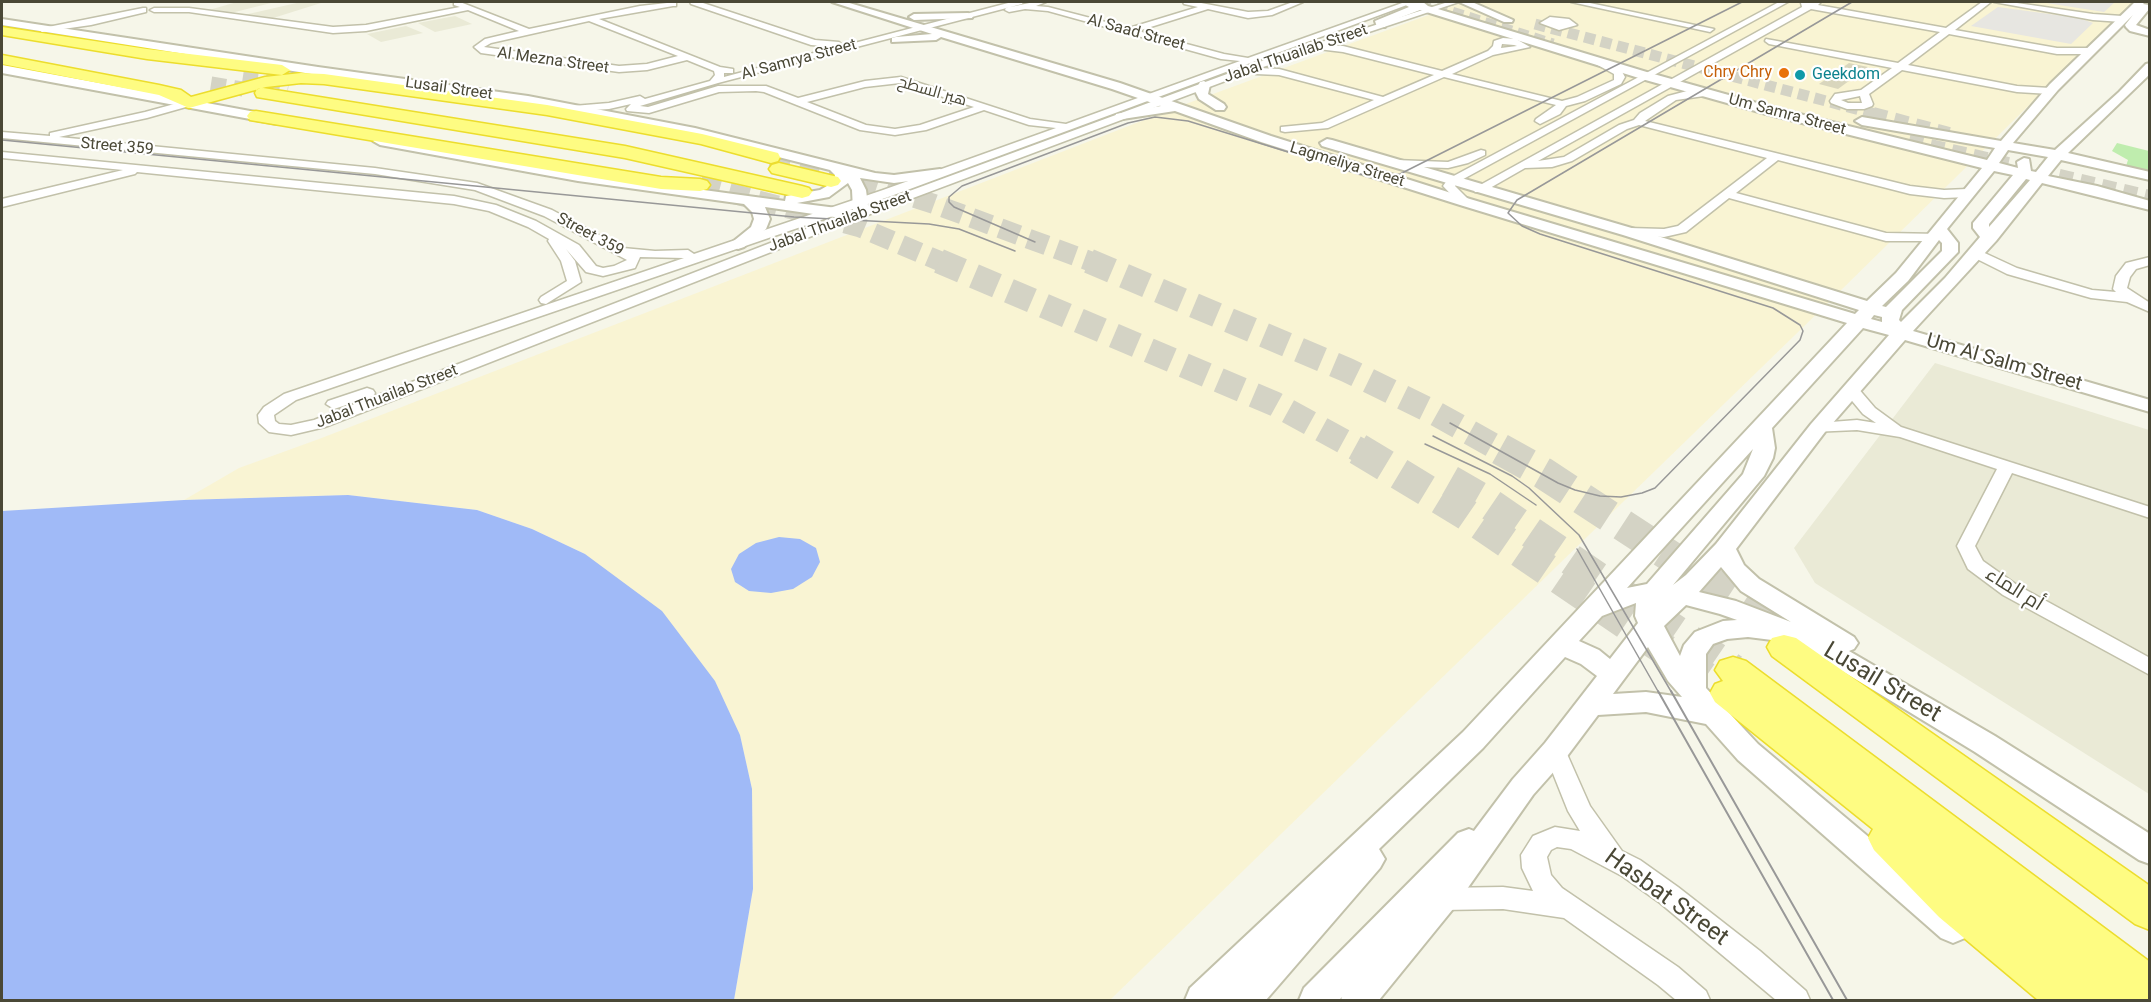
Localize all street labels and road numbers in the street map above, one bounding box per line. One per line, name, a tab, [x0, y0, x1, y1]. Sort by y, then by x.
street label: Al Saad Street	[1085, 11, 1187, 55]
street label: Jabal Thuailab Street	[1222, 20, 1370, 88]
street label: Al Samrya Street	[739, 35, 859, 85]
street label: Al Mezna Street	[496, 44, 610, 78]
street label: Lusail Street	[404, 73, 494, 105]
street label: هير السطح	[895, 73, 969, 111]
street label: Um Samra Street	[1726, 90, 1848, 140]
street label: Street 359	[80, 134, 154, 160]
street label: Lagmeliya Street	[1287, 138, 1407, 192]
street label: Jabal Thuailab Street	[766, 187, 914, 257]
street label: Street 359	[553, 209, 627, 261]
street label: Um Al Salm Street	[1923, 329, 2085, 397]
street label: Jabal Thuailab Street	[313, 361, 461, 433]
street label: أم الماء	[1980, 563, 2048, 617]
street label: Lusail Street	[1818, 637, 1946, 729]
street label: Hasbat Street	[1598, 843, 1734, 953]

